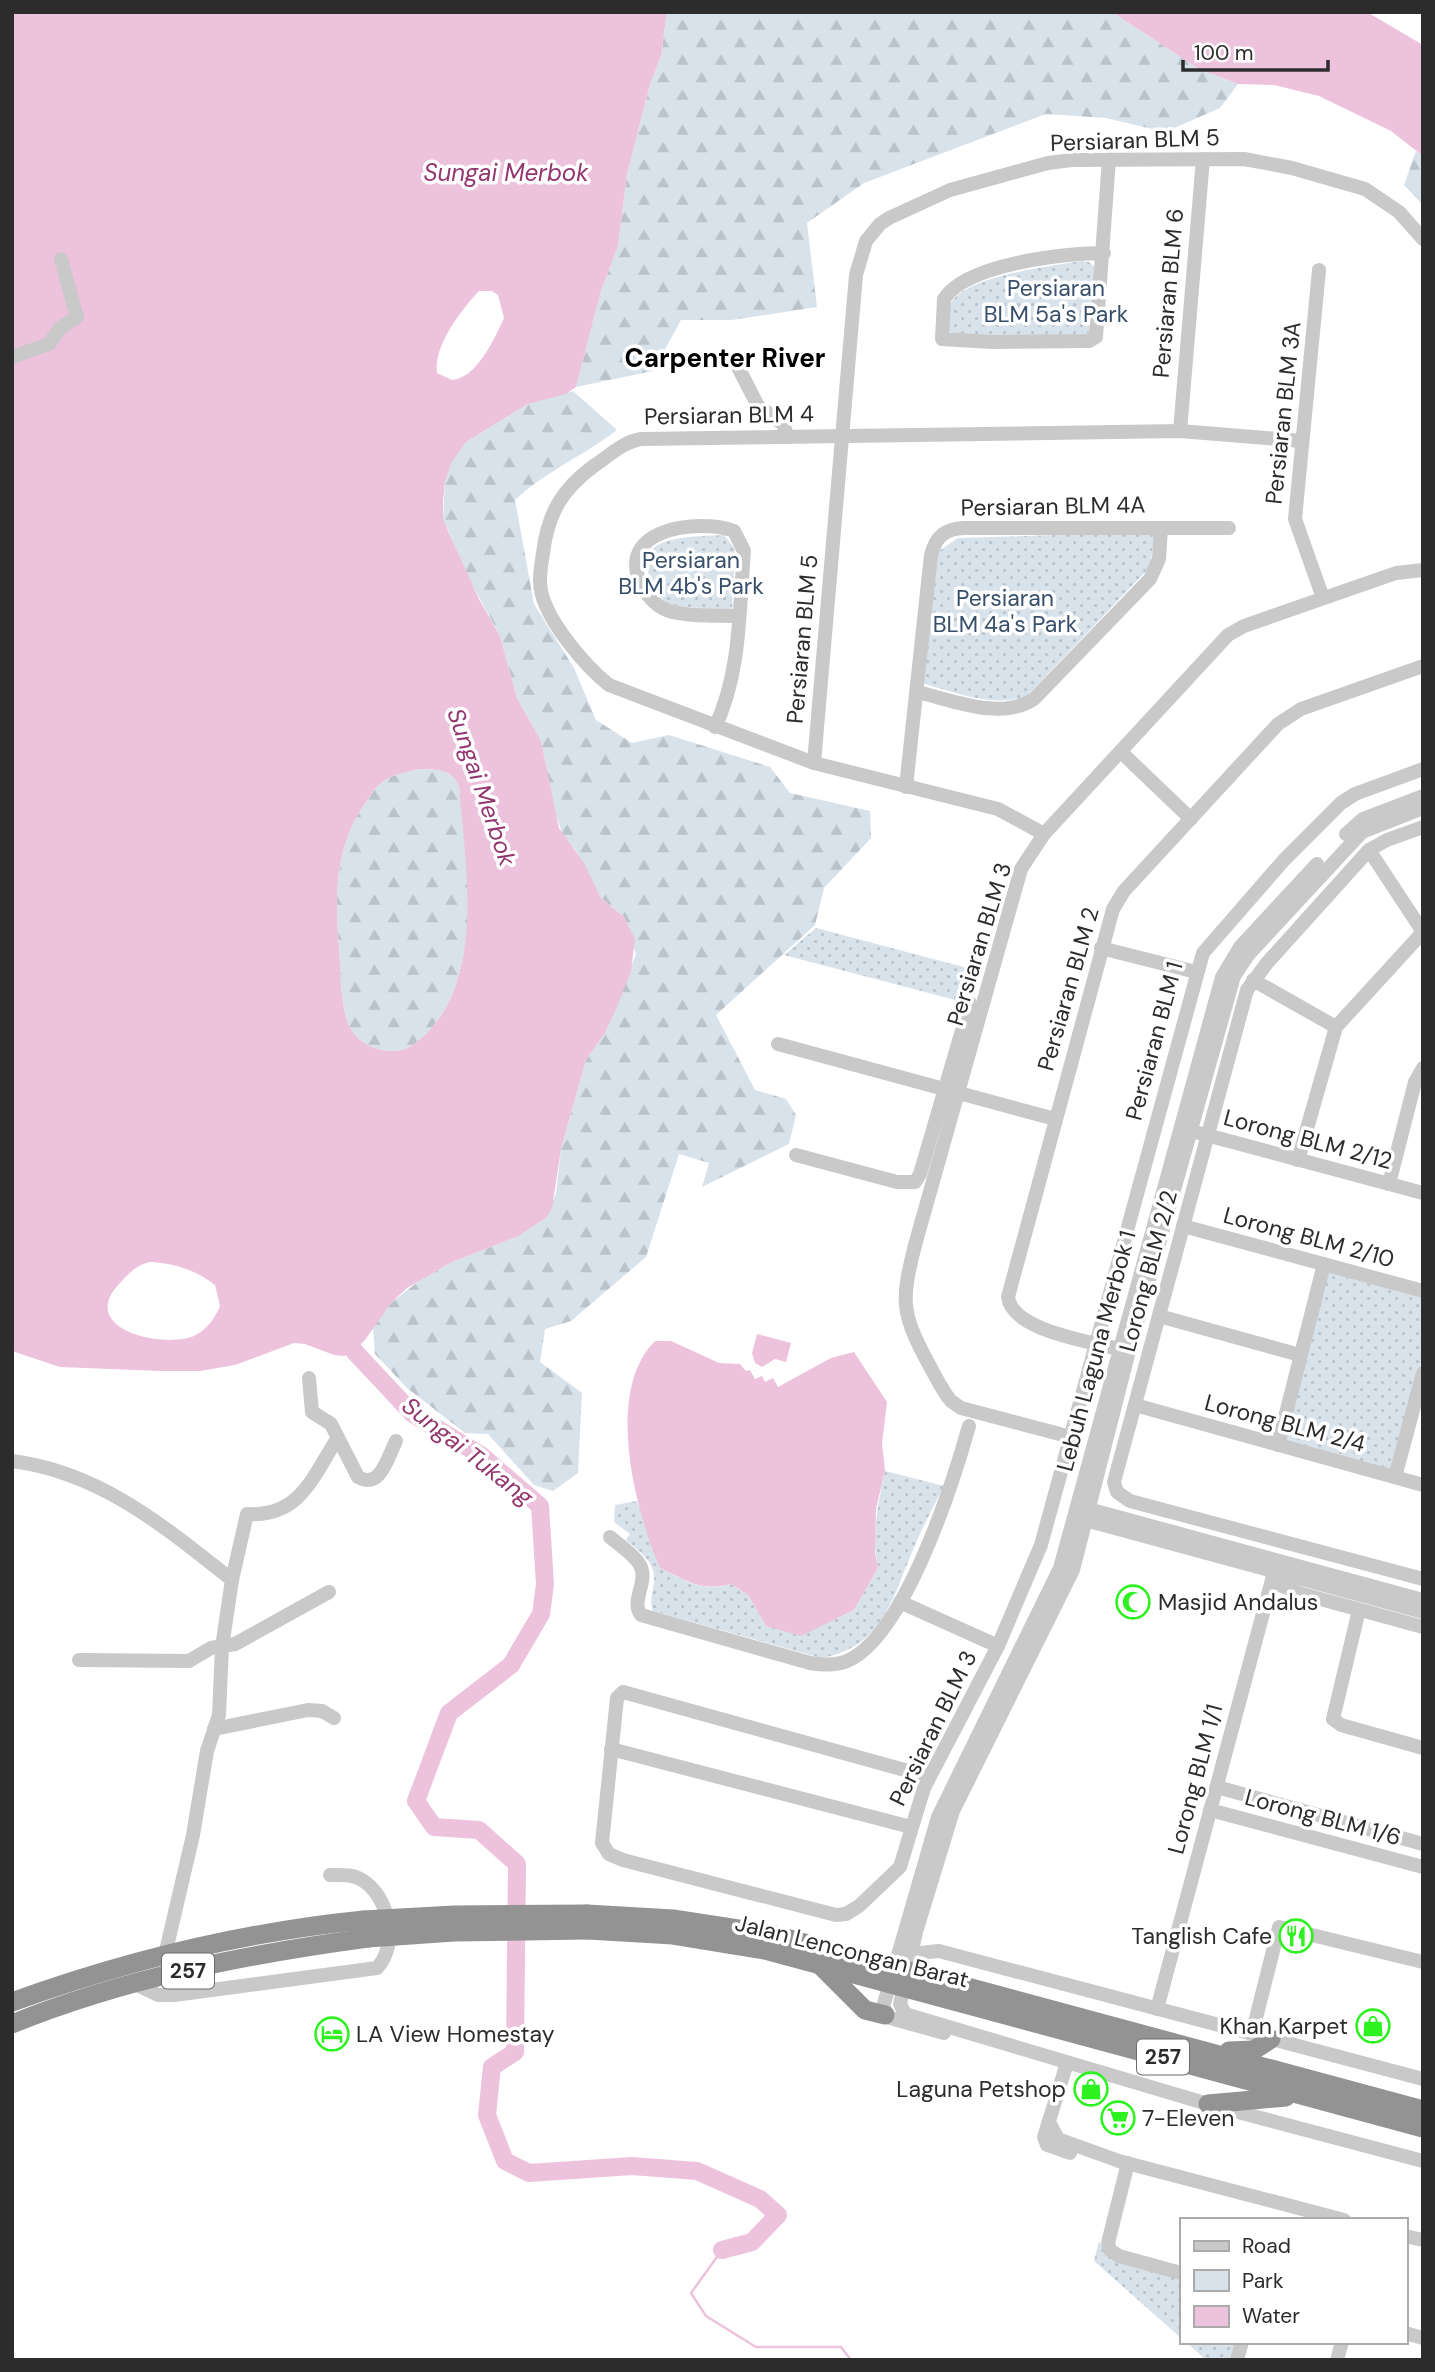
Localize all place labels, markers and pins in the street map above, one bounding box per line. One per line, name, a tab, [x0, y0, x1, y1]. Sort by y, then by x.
mosque icon: Masjid Andalus	[1114, 1583, 1152, 1621]
place label: Masjid Andalus	[1158, 1587, 1318, 1617]
restaurant icon: Tanglish Cafe	[1277, 1917, 1315, 1955]
place label: Tanglish Cafe	[1131, 1921, 1272, 1951]
shop icon: Khan Karpet	[1354, 2007, 1392, 2045]
place label: Khan Karpet	[1219, 2011, 1348, 2041]
hotel icon: LA View Homestay	[313, 2015, 351, 2053]
place label: LA View Homestay	[356, 2019, 555, 2049]
shop icon: Laguna Petshop	[1072, 2070, 1110, 2108]
place label: Laguna Petshop	[896, 2074, 1066, 2104]
supermarket icon: 7-Eleven	[1099, 2099, 1137, 2137]
place label: 7-Eleven	[1142, 2103, 1234, 2133]

